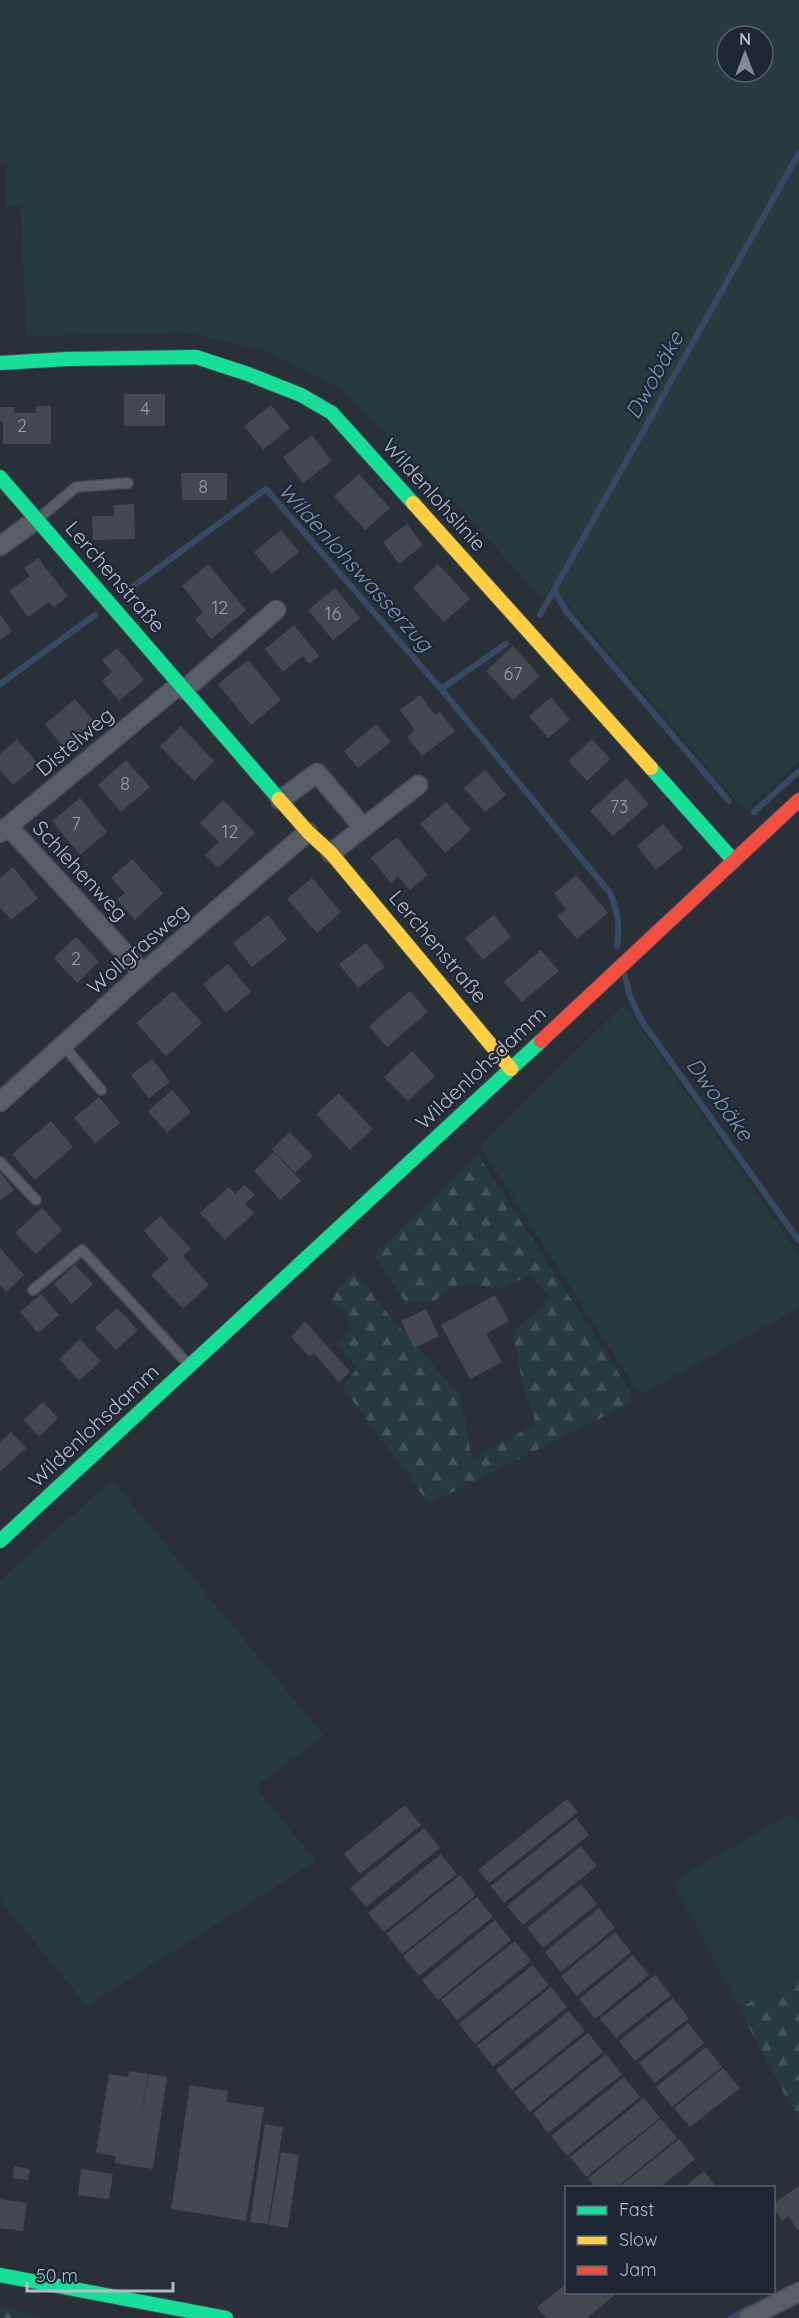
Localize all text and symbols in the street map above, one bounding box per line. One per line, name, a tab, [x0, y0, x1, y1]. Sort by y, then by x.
north arrow	[715, 24, 775, 84]
text: N	[739, 29, 751, 49]
water label: Dwobäke	[618, 325, 690, 424]
house number: 4	[140, 397, 150, 420]
house number: 2	[17, 414, 27, 437]
street label: Wildenlohslinie	[377, 432, 492, 556]
house number: 8	[198, 475, 208, 498]
water label: Wildenlohswasserzug	[273, 477, 440, 658]
street label: Lerchenstraße	[60, 515, 171, 638]
house number: 12	[212, 596, 228, 619]
house number: 16	[325, 602, 341, 625]
house number: 67	[504, 662, 522, 685]
street label: Distelweg	[30, 701, 119, 781]
house number: 8	[120, 772, 130, 795]
house number: 73	[610, 795, 628, 818]
house number: 7	[71, 812, 81, 835]
street label: Schlehenweg	[28, 815, 134, 926]
house number: 12	[222, 820, 238, 843]
street label: Lerchenstraße	[384, 885, 494, 1008]
street label: Wollgrasweg	[81, 897, 194, 999]
house number: 2	[71, 947, 81, 970]
street label: Wildenlohsdamm	[410, 1000, 551, 1134]
water label: Dwobäke	[680, 1052, 760, 1147]
street label: Wildenlohsdamm	[23, 1358, 164, 1492]
legend	[565, 2186, 775, 2294]
text: Fast	[619, 2198, 654, 2221]
text: Slow	[619, 2228, 657, 2251]
scale bar	[27, 2255, 172, 2293]
text: Jam	[619, 2258, 657, 2281]
text: 50 m	[36, 2264, 78, 2287]

